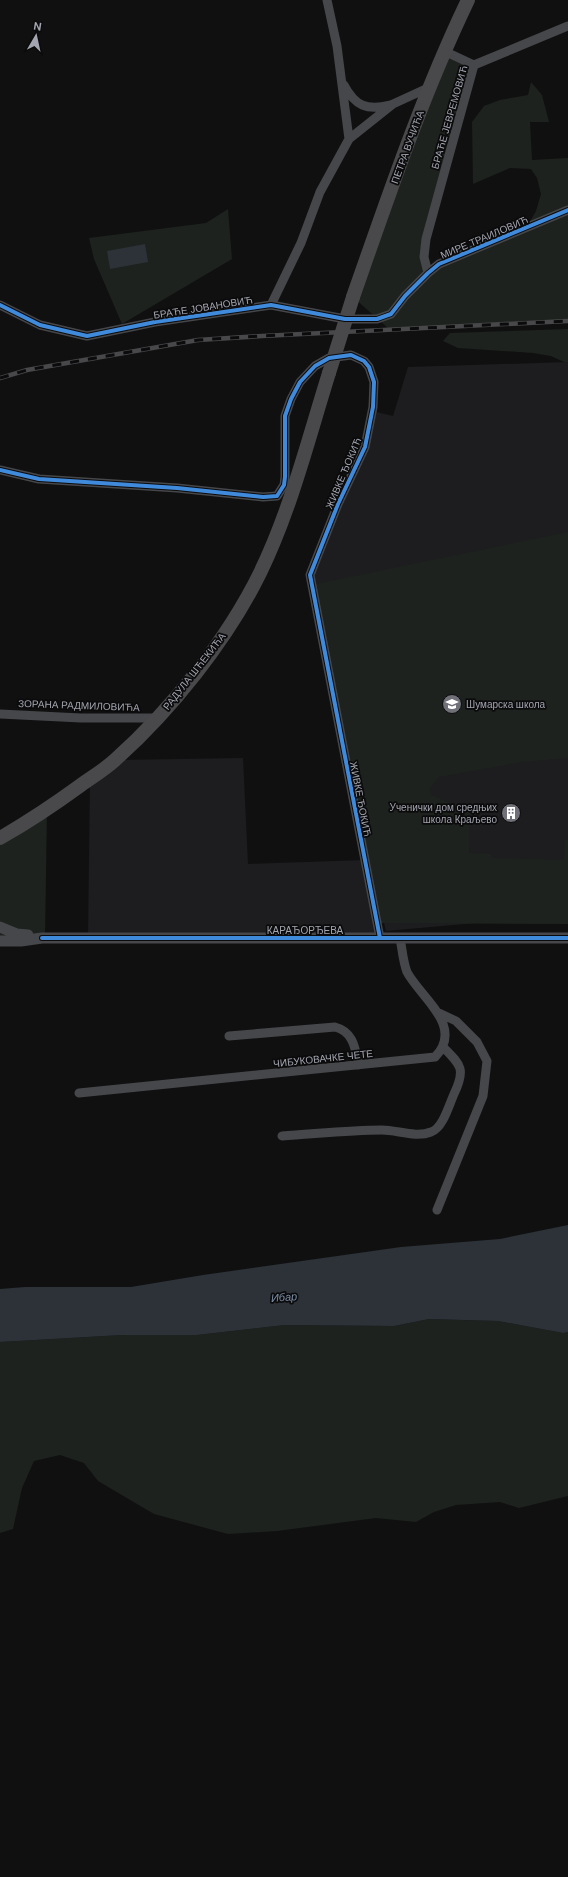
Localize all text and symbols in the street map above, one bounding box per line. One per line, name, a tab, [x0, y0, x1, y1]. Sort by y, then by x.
north arrow	[16, 16, 56, 56]
text: N	[33, 19, 43, 34]
street label: БРАЋЕ ЈЕВРЕМОВИЋ	[428, 64, 471, 170]
street label: ПЕТРА ВУЧИЋА	[388, 108, 427, 186]
street label: МИРЕ ТРАИЛОВИЋ	[438, 213, 530, 262]
street label: БРАЋЕ ЈОВАНОВИЋ	[153, 293, 254, 322]
street label: ЖИВКЕ ЂОКИЋ	[323, 436, 364, 511]
street label: РАДУЛА ШЋЕКИЋА	[160, 630, 229, 713]
school or university icon: Шумарска школа	[441, 693, 463, 715]
street label: ЗОРАНА РАДМИЛОВИЋА	[18, 697, 140, 714]
place label: Шумарска школа	[466, 698, 546, 711]
street label: ЖИВКЕ ЂОКИЋ	[347, 760, 374, 838]
place label: Ученички дом средњих школа Краљево	[390, 801, 497, 826]
building icon: Ученички дом средњих школа Краљево	[500, 802, 522, 824]
street label: КАРАЂОРЂЕВА	[267, 924, 344, 937]
street label: ЧИБУКОВАЧКЕ ЧЕТЕ	[273, 1047, 374, 1070]
water label: Ибар	[270, 1289, 298, 1305]

